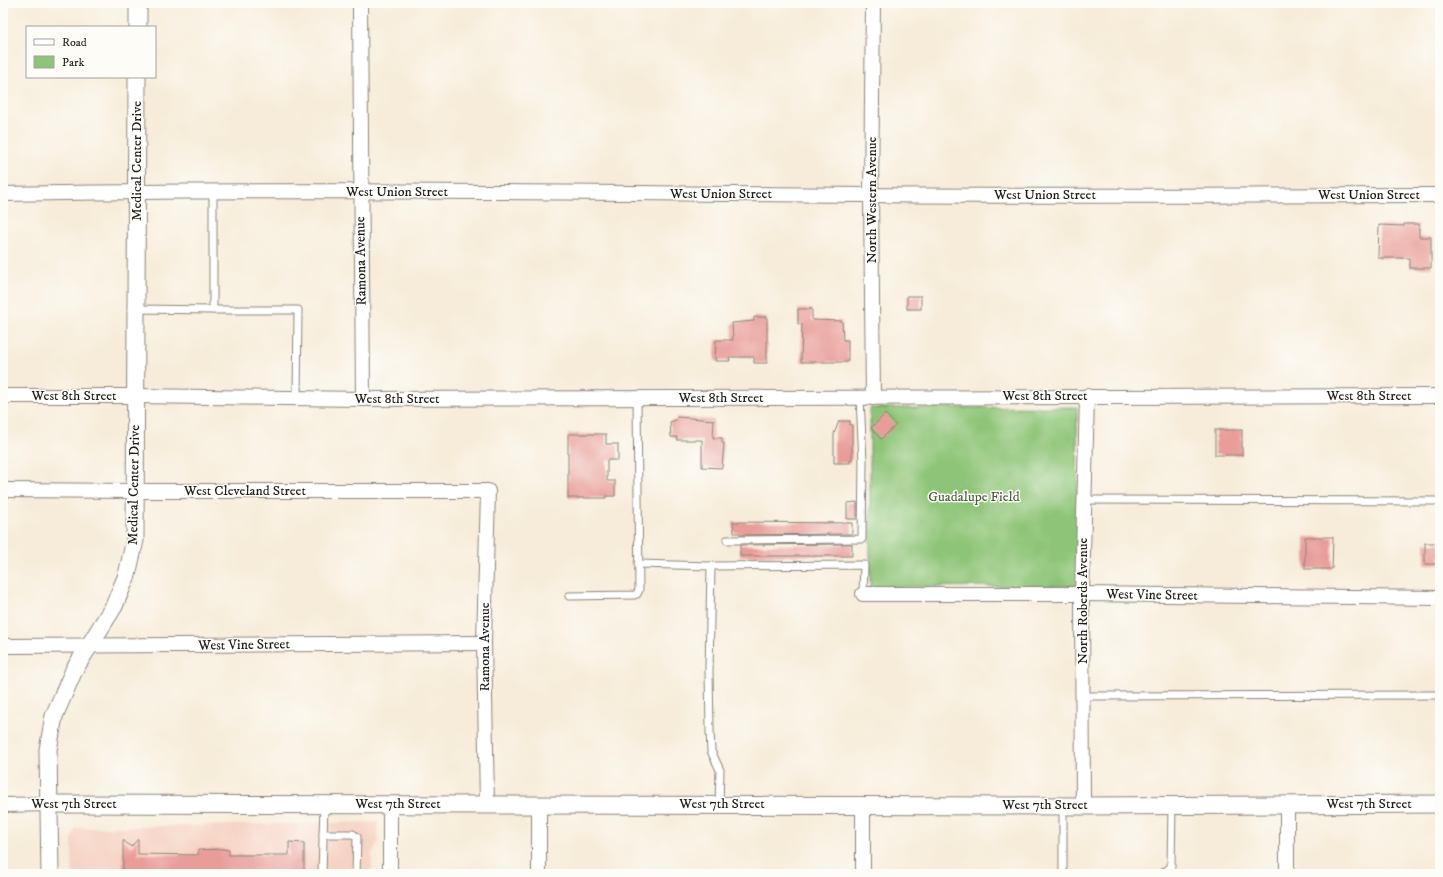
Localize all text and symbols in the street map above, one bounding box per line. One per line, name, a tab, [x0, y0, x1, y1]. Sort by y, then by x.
legend	[26, 26, 156, 78]
text: Road	[62, 35, 87, 50]
text: Park	[62, 55, 84, 70]
street label: Medical Center Drive	[128, 101, 146, 221]
street label: North Western Avenue	[863, 136, 881, 263]
street label: West Union Street	[345, 183, 448, 201]
street label: West Union Street	[669, 185, 772, 203]
street label: West Union Street	[993, 186, 1096, 204]
street label: West Union Street	[1317, 186, 1420, 204]
street label: Ramona Avenue	[351, 216, 371, 306]
street label: West 8th Street	[30, 387, 117, 405]
street label: West 8th Street	[1001, 387, 1088, 405]
street label: West 8th Street	[1325, 387, 1412, 405]
street label: West 8th Street	[677, 389, 764, 407]
street label: West 8th Street	[353, 390, 440, 408]
street label: Medical Center Drive	[124, 425, 144, 545]
street label: West Cleveland Street	[183, 482, 306, 500]
park label: Guadalupe Field	[928, 488, 1020, 506]
street label: North Roberds Avenue	[1074, 538, 1092, 664]
street label: West Vine Street	[1105, 585, 1198, 605]
street label: Ramona Avenue	[476, 602, 494, 692]
street label: West Vine Street	[197, 635, 290, 655]
street label: West 7th Street	[30, 795, 117, 813]
street label: West 7th Street	[354, 795, 441, 813]
street label: West 7th Street	[678, 795, 765, 813]
street label: West 7th Street	[1325, 795, 1412, 813]
street label: West 7th Street	[1001, 796, 1088, 814]

